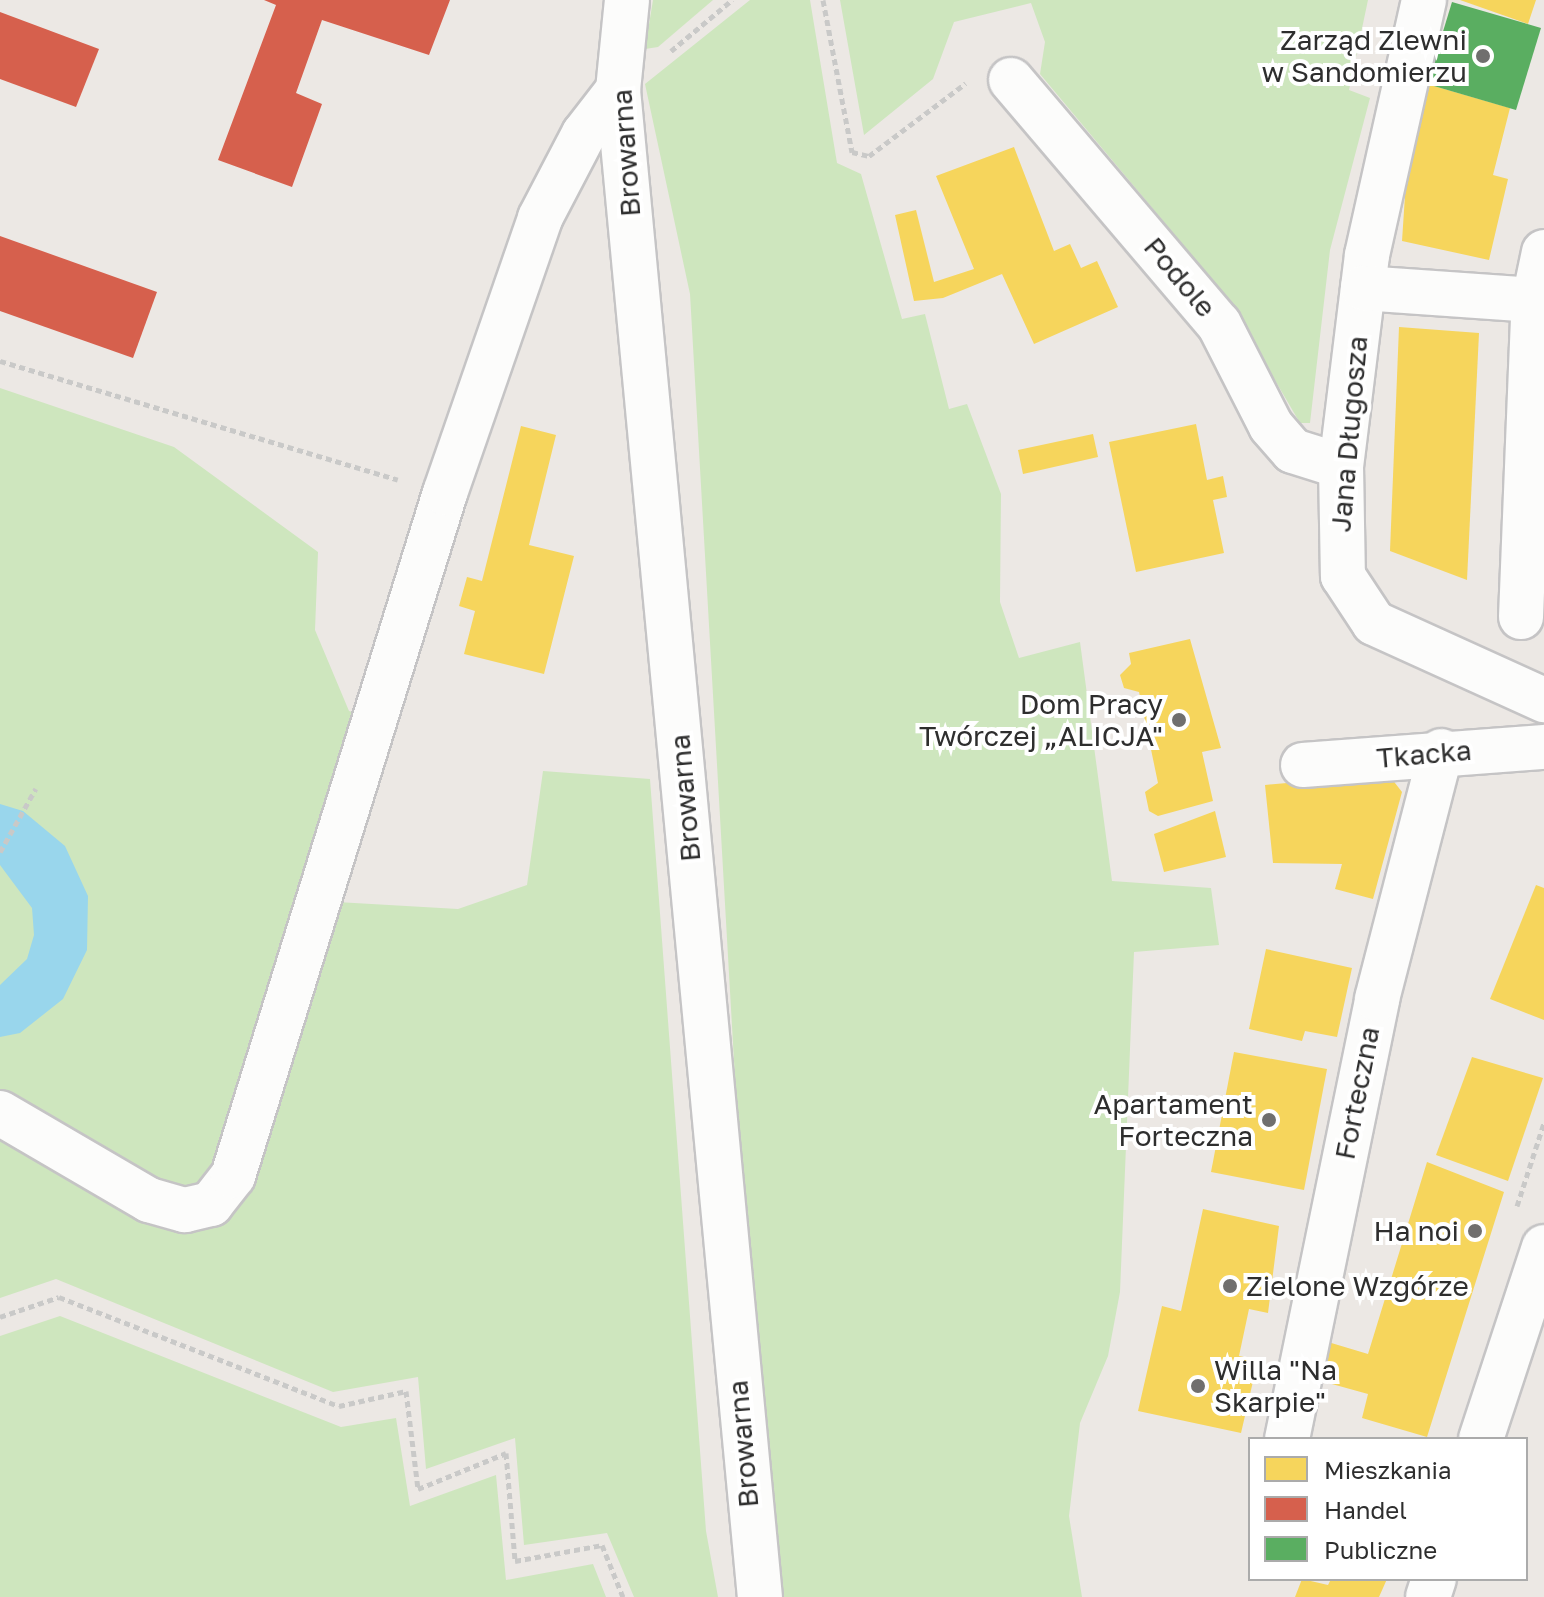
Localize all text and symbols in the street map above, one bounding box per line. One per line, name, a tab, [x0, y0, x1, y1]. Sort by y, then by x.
place label: Zarząd Zlewni w Sandomierzu	[1261, 23, 1467, 89]
marker: Zarząd Zlewni w Sandomierzu	[1474, 47, 1492, 65]
street label: Browarna	[605, 88, 647, 218]
street label: Podole	[1137, 230, 1223, 324]
street label: Jana Długosza	[1324, 335, 1374, 533]
place label: Dom Pracy Twórczej „ALICJA"	[919, 687, 1163, 753]
marker: Dom Pracy Twórczej „ALICJA"	[1170, 711, 1188, 729]
street label: Browarna	[663, 733, 707, 863]
street label: Tkacka	[1375, 733, 1473, 775]
street label: Forteczna	[1328, 1024, 1386, 1162]
place label: Apartament Forteczna	[1094, 1087, 1253, 1153]
marker: Apartament Forteczna	[1260, 1111, 1278, 1129]
place label: Ha noi	[1373, 1214, 1459, 1248]
marker: Ha noi	[1466, 1222, 1484, 1240]
place label: Zielone Wzgórze	[1246, 1269, 1469, 1303]
marker: Zielone Wzgórze	[1221, 1277, 1239, 1295]
place label: Willa "Na Skarpie"	[1214, 1353, 1337, 1419]
marker: Willa "Na Skarpie"	[1189, 1377, 1207, 1395]
street label: Browarna	[721, 1379, 765, 1509]
legend	[1248, 1437, 1528, 1581]
text: Mieszkania	[1324, 1455, 1452, 1484]
text: Handel	[1324, 1495, 1407, 1524]
text: Publiczne	[1324, 1535, 1437, 1564]

